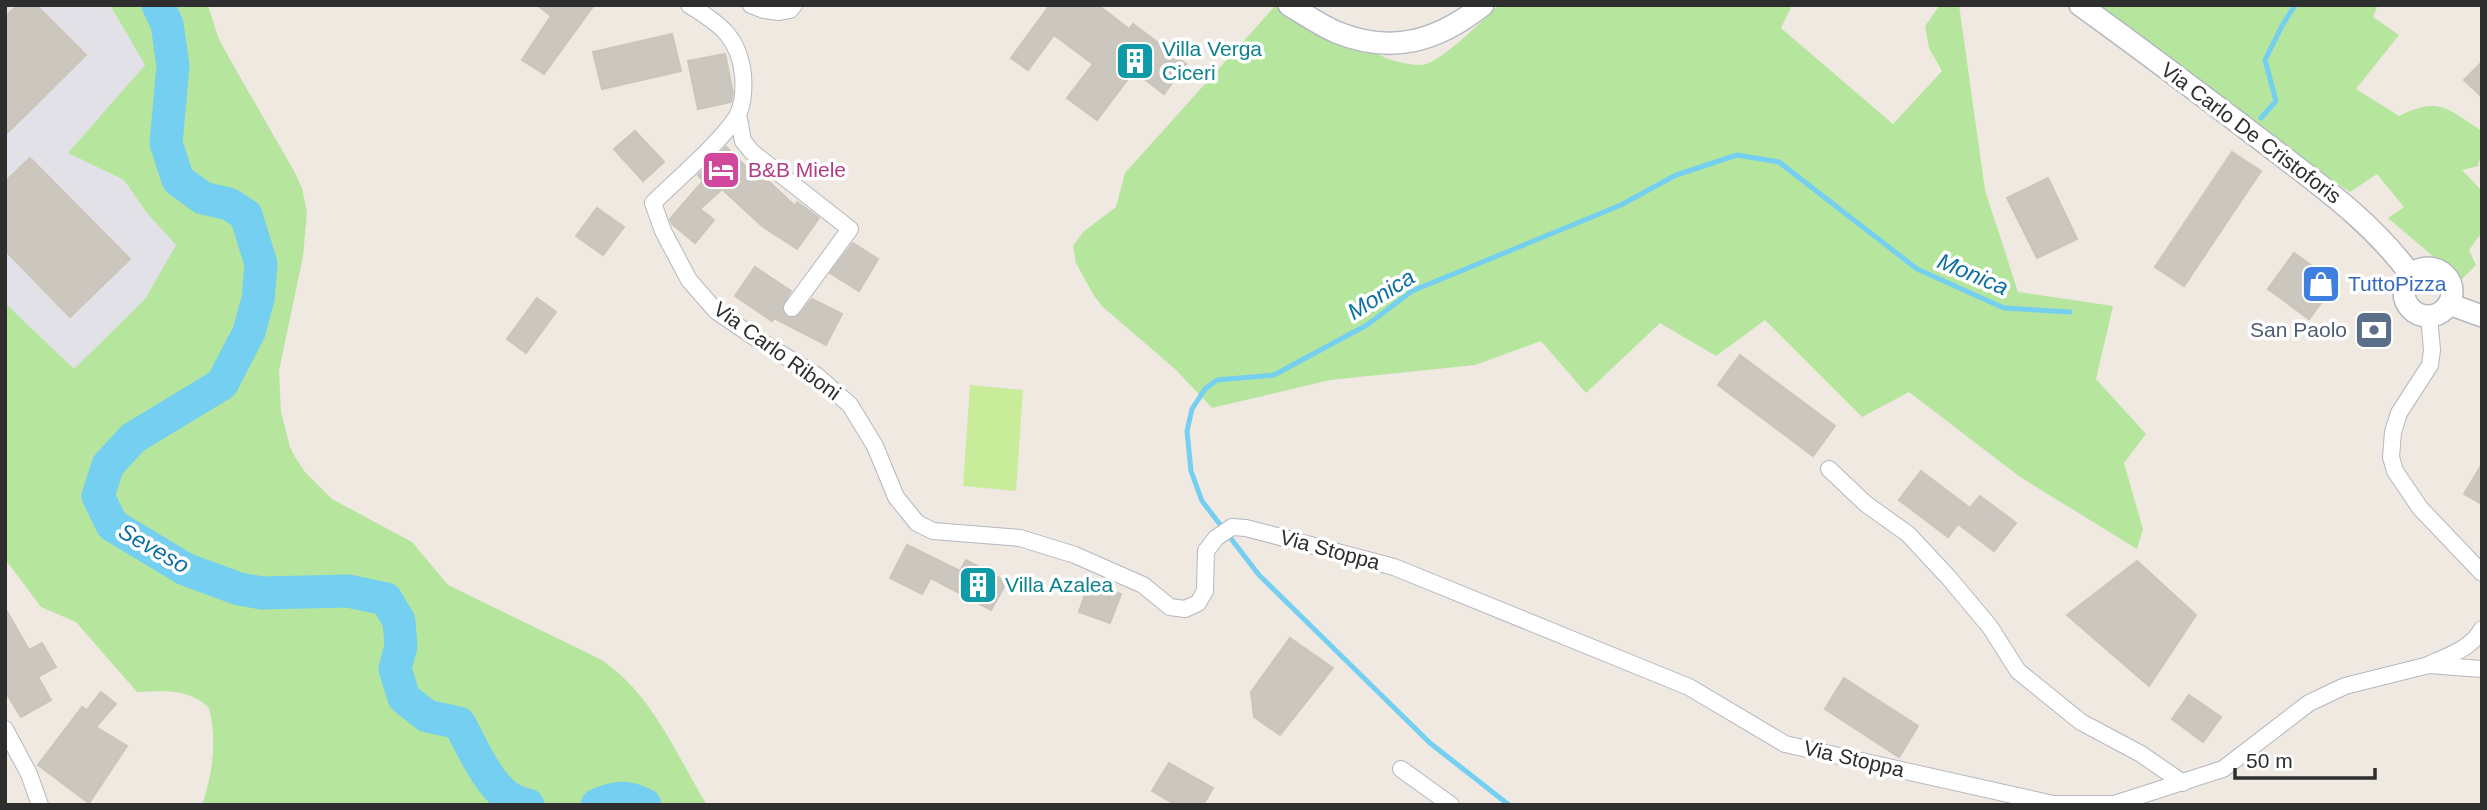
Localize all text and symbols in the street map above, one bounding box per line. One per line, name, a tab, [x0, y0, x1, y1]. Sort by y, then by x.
place label: Villa Verga Ciceri	[1162, 37, 1262, 84]
building icon: Villa Verga Ciceri	[1114, 40, 1156, 82]
street label: Via Carlo De Cristoforis	[2157, 58, 2346, 208]
hotel icon: B&B Miele	[700, 149, 742, 191]
place label: B&B Miele	[748, 158, 846, 181]
water label: Monica	[1934, 248, 2012, 300]
water label: Monica	[1343, 263, 1419, 325]
shop icon: TuttoPizza	[2300, 263, 2342, 305]
place label: TuttoPizza	[2348, 272, 2447, 295]
street label: Via Carlo Riboni	[709, 297, 845, 404]
bank icon: San Paolo	[2353, 309, 2395, 351]
place label: San Paolo	[2250, 318, 2347, 341]
water label: Seveso	[114, 518, 194, 579]
street label: Via Stoppa	[1278, 525, 1383, 574]
building icon: Villa Azalea	[957, 564, 999, 606]
place label: Villa Azalea	[1005, 573, 1114, 596]
street label: Via Stoppa	[1802, 736, 1907, 781]
scale bar	[2235, 736, 2375, 780]
text: 50 m	[2246, 749, 2293, 772]

